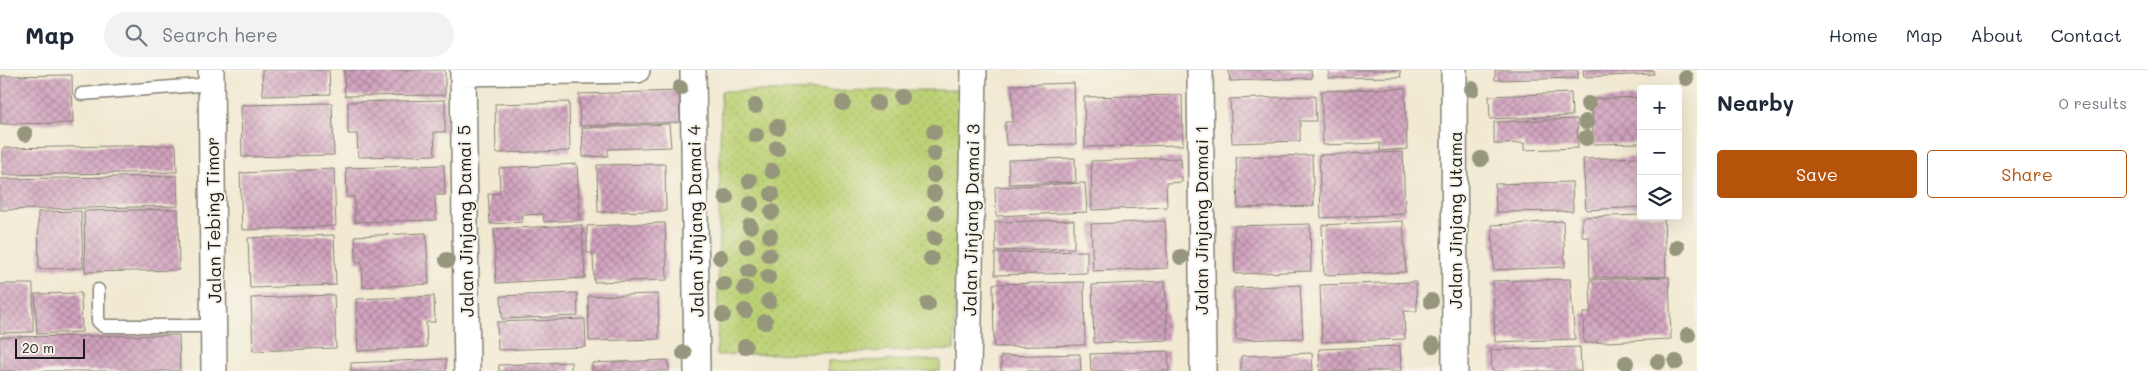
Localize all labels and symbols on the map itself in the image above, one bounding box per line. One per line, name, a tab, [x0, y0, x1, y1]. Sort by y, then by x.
street label: Jalan Jinjang Damai 4	[681, 124, 709, 317]
street label: Jalan Jinjang Damai 3	[957, 124, 985, 316]
street label: Jalan Jinjang Damai 5	[451, 125, 479, 317]
street label: Jalan Jinjang Damai 1	[1189, 125, 1213, 315]
street label: Jalan Jinjang Utama	[1443, 131, 1467, 309]
street label: Jalan Tebing Timor	[200, 137, 226, 303]
scale bar	[15, 336, 85, 359]

